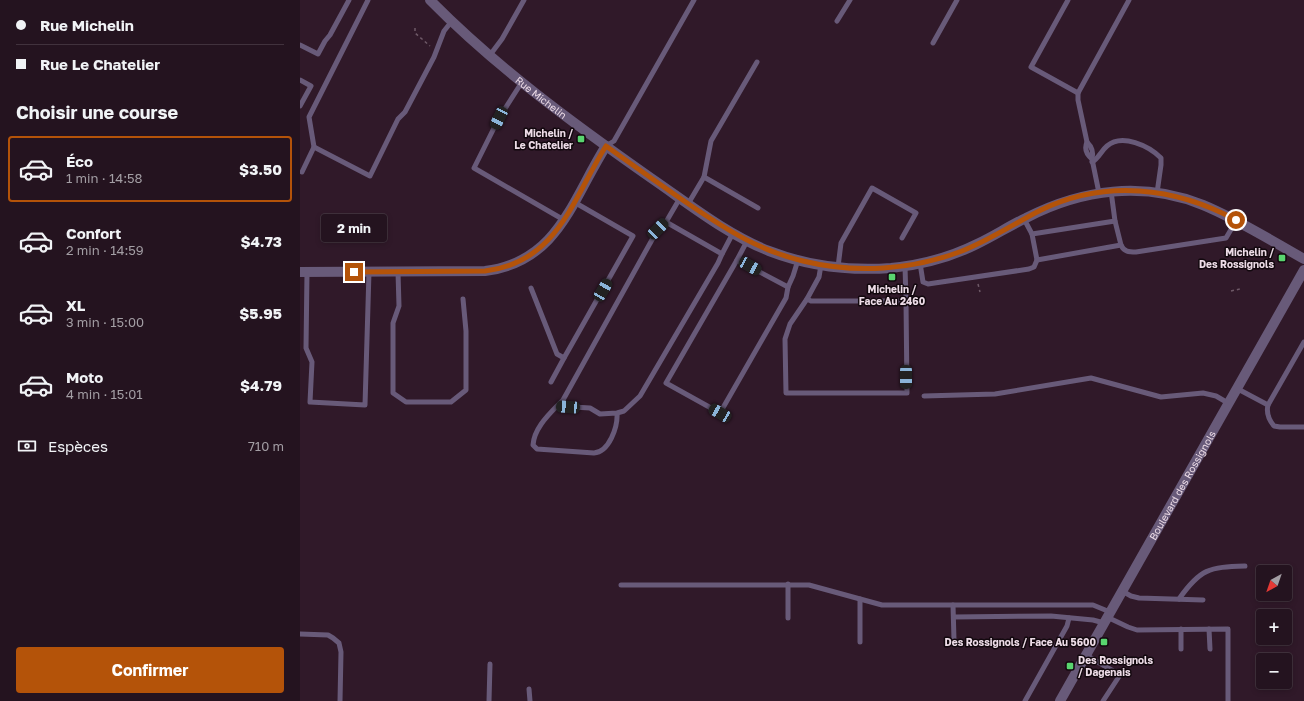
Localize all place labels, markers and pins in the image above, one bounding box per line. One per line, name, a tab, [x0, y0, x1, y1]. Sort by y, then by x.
place label: Michelin / Le Chatelier	[514, 127, 573, 151]
marker: Michelin / Le Chatelier	[576, 134, 586, 144]
place label: Michelin / Des Rossignols	[1199, 246, 1274, 270]
marker: Michelin / Des Rossignols	[1277, 253, 1287, 263]
marker: Michelin / Face Au 2460	[887, 272, 897, 282]
place label: Michelin / Face Au 2460	[859, 283, 926, 307]
place label: Des Rossignols / Face Au 5600	[945, 636, 1096, 648]
marker: Des Rossignols / Face Au 5600	[1099, 637, 1109, 647]
place label: Des Rossignols / Dagenais	[1078, 654, 1153, 678]
marker: Des Rossignols / Dagenais	[1065, 661, 1075, 671]

